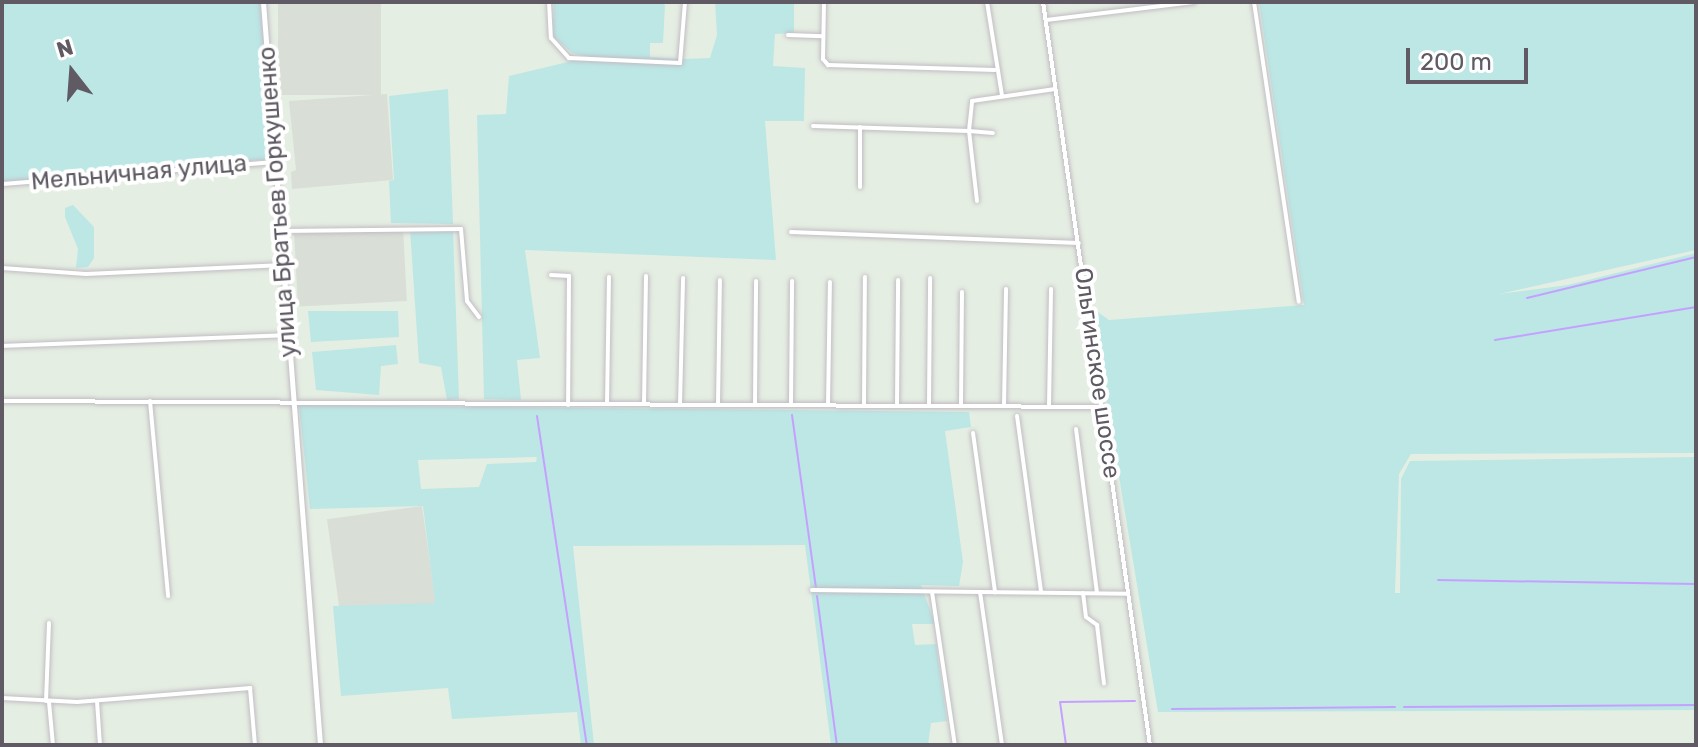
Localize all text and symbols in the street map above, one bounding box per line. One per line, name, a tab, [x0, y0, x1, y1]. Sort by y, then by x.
north arrow	[32, 32, 112, 112]
scale bar	[1410, 32, 1532, 82]
text: N	[53, 33, 76, 64]
street label: улица Братьев Горкушенко	[253, 46, 303, 358]
text: 200 m	[1420, 48, 1492, 76]
street label: Мельничная улица	[30, 149, 248, 197]
street label: Ольгинское шоссе	[1068, 266, 1126, 480]

